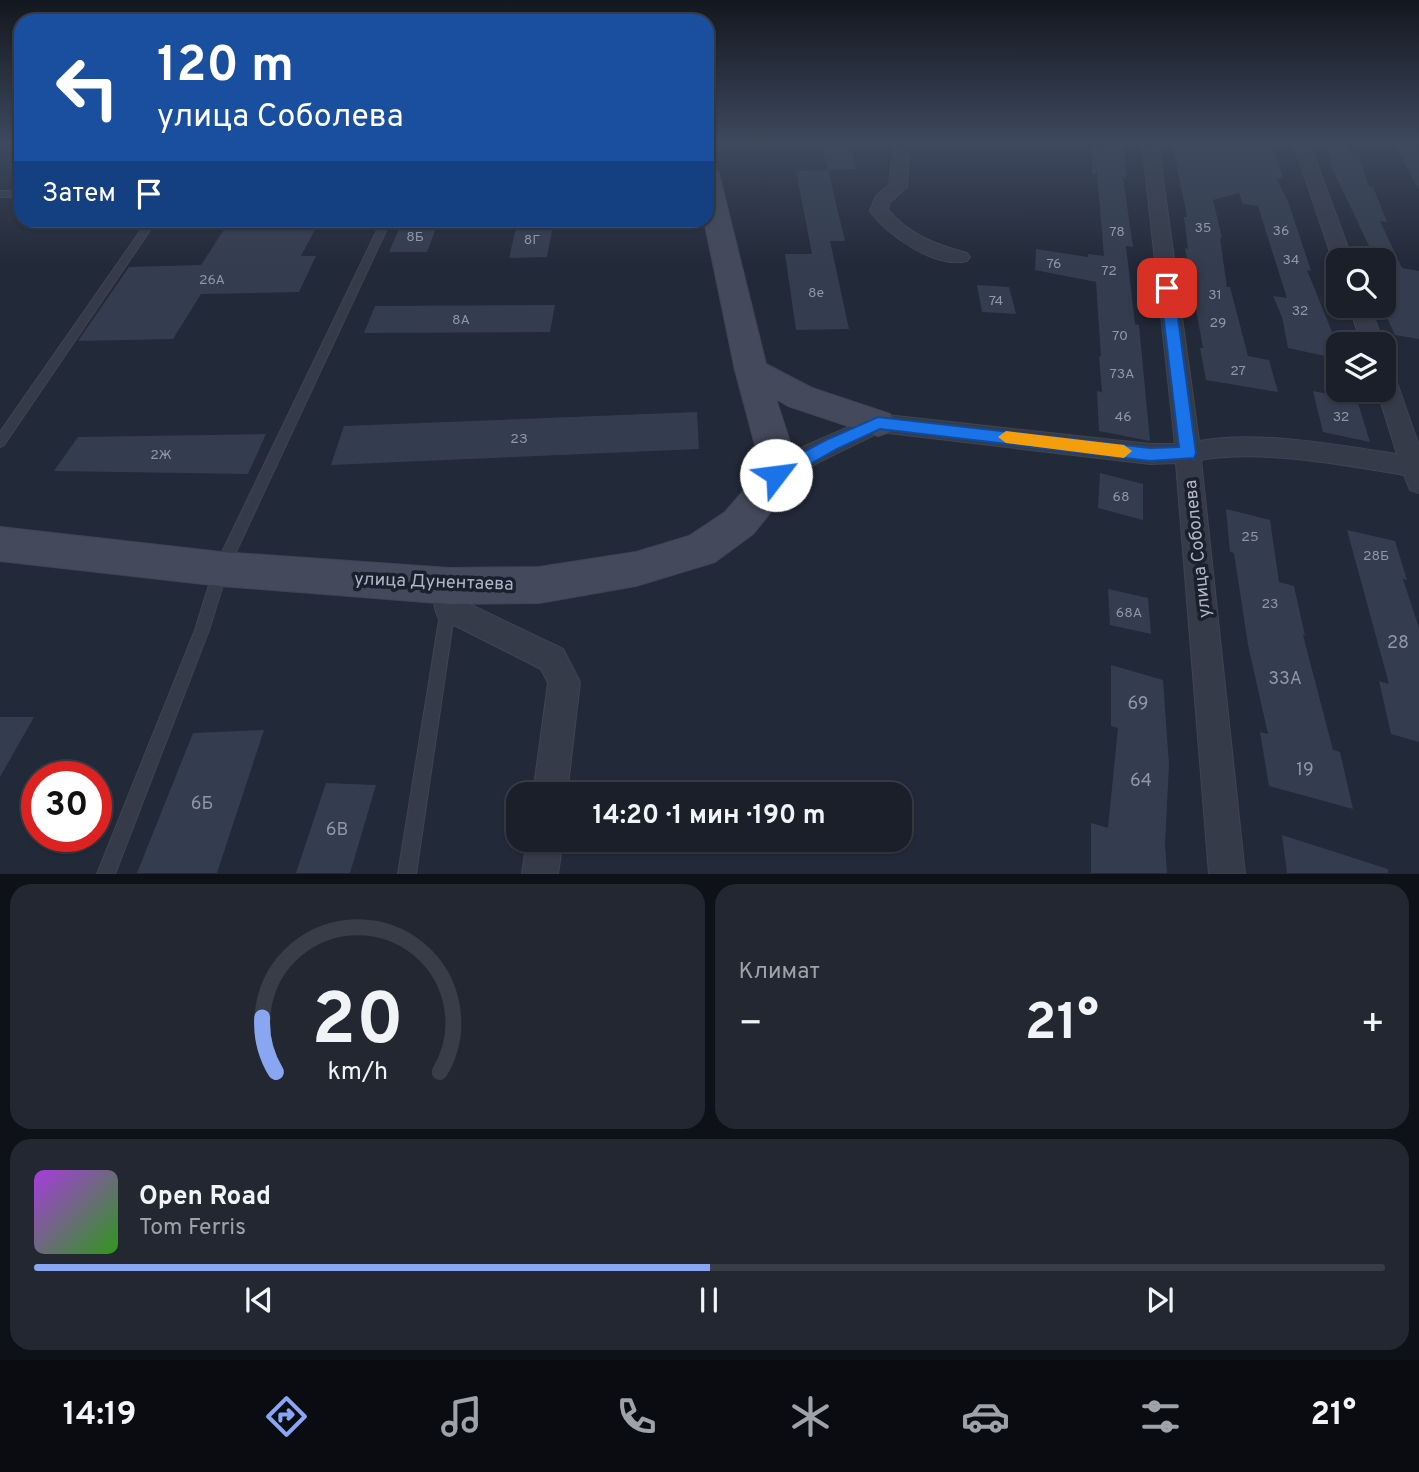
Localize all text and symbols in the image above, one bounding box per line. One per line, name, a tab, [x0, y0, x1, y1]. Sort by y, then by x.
text: 120 m	[157, 37, 294, 99]
icon: left	[42, 42, 133, 133]
text: улица Соболева	[157, 98, 404, 138]
icon: arrive	[130, 175, 168, 213]
text: Затем	[42, 178, 116, 211]
house number: 35	[1194, 220, 1212, 237]
house number: 36	[1273, 223, 1289, 240]
house number: 78	[1109, 224, 1125, 241]
house number: 8Б	[406, 229, 424, 246]
house number: 8Г	[524, 232, 540, 249]
map controls	[1326, 248, 1396, 402]
button: search	[1326, 248, 1396, 318]
house number: 34	[1282, 252, 1300, 269]
house number: 76	[1047, 256, 1061, 273]
pin	[1137, 258, 1197, 318]
house number: 72	[1101, 263, 1117, 280]
icon: arrive	[1148, 269, 1186, 307]
house number: 26А	[199, 272, 225, 289]
house number: 8е	[808, 285, 824, 302]
house number: 31	[1208, 287, 1222, 304]
house number: 74	[989, 293, 1003, 310]
house number: 32	[1292, 303, 1308, 320]
house number: 8А	[452, 312, 470, 329]
house number: 29	[1210, 315, 1226, 332]
house number: 70	[1112, 328, 1128, 345]
button: layers	[1326, 332, 1396, 402]
house number: 27	[1230, 363, 1246, 380]
house number: 73А	[1110, 366, 1134, 383]
house number: 46	[1114, 409, 1132, 426]
house number: 32	[1333, 409, 1349, 426]
house number: 2З	[510, 431, 528, 448]
position arrow	[739, 438, 813, 512]
house number: 2Ж	[150, 447, 172, 464]
street label: улица Соболева	[1180, 479, 1217, 619]
house number: 68	[1113, 489, 1129, 506]
house number: 25	[1241, 529, 1259, 546]
house number: 28Б	[1363, 548, 1389, 565]
street label: улица Дунентаева	[354, 568, 514, 597]
house number: 23	[1262, 596, 1279, 613]
house number: 68А	[1116, 605, 1142, 622]
house number: 28	[1387, 632, 1409, 655]
house number: 33А	[1268, 668, 1302, 691]
house number: 69	[1128, 693, 1148, 716]
house number: 19	[1296, 759, 1314, 782]
speed limit sign: 30	[21, 761, 112, 852]
house number: 64	[1130, 770, 1152, 793]
house number: 6Б	[191, 793, 213, 816]
text: 14:20 · 1 мин · 190 m	[593, 800, 825, 833]
house number: 6В	[326, 819, 348, 842]
text: Климат	[739, 958, 820, 987]
text: 20	[311, 979, 403, 1071]
text: 21°	[1025, 992, 1099, 1058]
text: −	[739, 1001, 763, 1050]
text: +	[1360, 1001, 1385, 1050]
text: km/h	[327, 1057, 388, 1089]
text: Open Road	[139, 1181, 271, 1214]
text: Tom Ferris	[139, 1214, 246, 1243]
icon: previous	[240, 1281, 278, 1319]
icon: pause	[690, 1281, 728, 1319]
icon: next	[1141, 1281, 1179, 1319]
icon: directions	[262, 1392, 311, 1441]
icon: music	[437, 1392, 486, 1441]
icon: phone	[612, 1392, 661, 1441]
icon: climate	[786, 1392, 835, 1441]
icon: car	[961, 1392, 1010, 1441]
icon: filters	[1136, 1392, 1185, 1441]
text: 14:19	[63, 1396, 136, 1436]
text: 21°	[1310, 1396, 1356, 1436]

